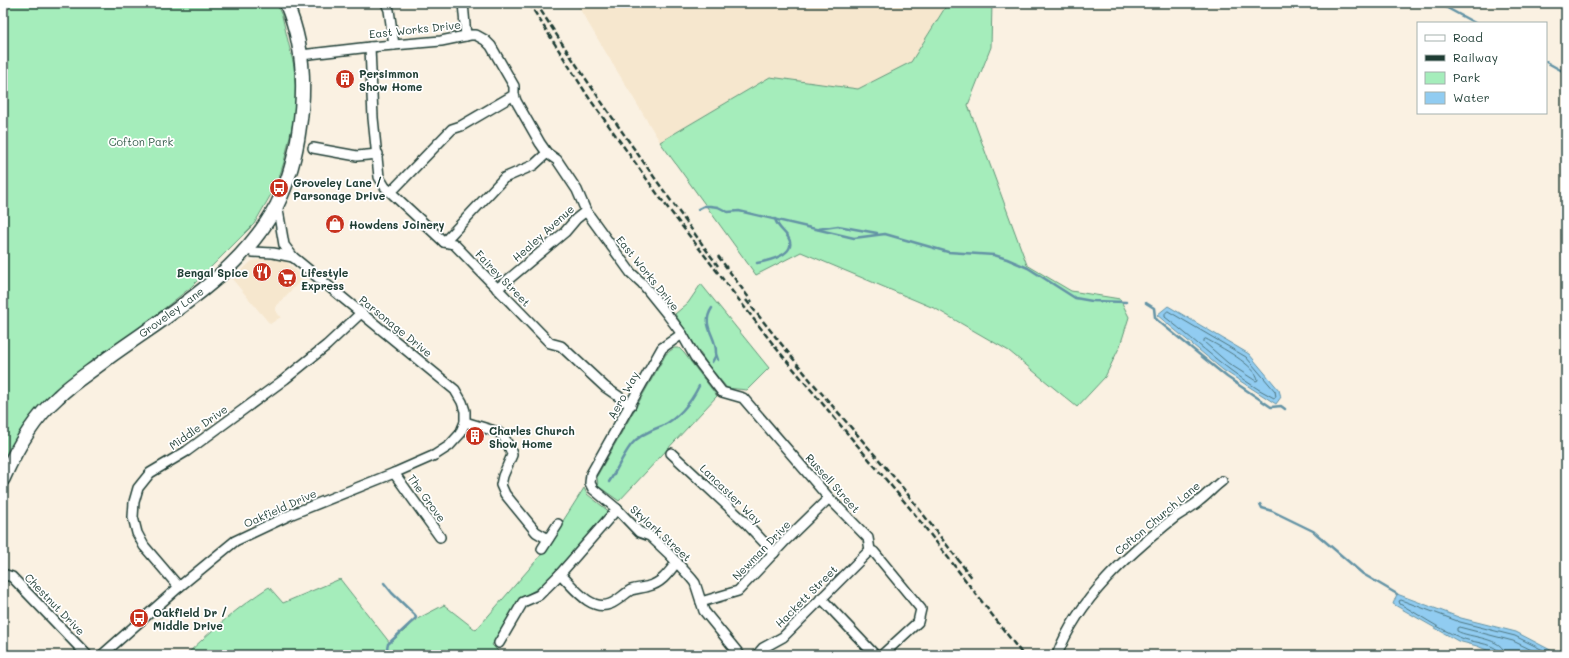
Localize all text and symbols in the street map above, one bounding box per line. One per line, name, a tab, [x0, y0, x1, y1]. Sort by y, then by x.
street label: East Works Drive	[368, 17, 462, 41]
legend	[1417, 22, 1547, 114]
text: Road	[1453, 29, 1483, 45]
text: Railway	[1453, 49, 1498, 65]
place label: Persimmon Show Home	[359, 66, 423, 94]
building icon: Persimmon Show Home	[334, 68, 356, 90]
text: Park	[1453, 69, 1480, 85]
text: Water	[1453, 89, 1490, 105]
park label: Cofton Park	[109, 134, 173, 149]
place label: Groveley Lane / Parsonage Drive	[293, 175, 386, 203]
bus stop icon: Groveley Lane / Parsonage Drive	[268, 177, 290, 199]
street label: Healey Avenue	[509, 201, 577, 265]
shop icon: Howdens Joinery	[324, 213, 346, 235]
place label: Howdens Joinery	[349, 217, 445, 232]
street label: East Works Drive	[613, 232, 683, 314]
street label: Fairey Street	[472, 247, 534, 310]
restaurant icon: Bengal Spice	[251, 261, 273, 283]
place label: Bengal Spice	[177, 265, 248, 280]
place label: Lifestyle Express	[301, 265, 349, 293]
supermarket icon: Lifestyle Express	[276, 267, 298, 289]
street label: Groveley Lane	[135, 283, 207, 341]
street label: Parsonage Drive	[356, 292, 436, 360]
street label: Aero Way	[604, 368, 642, 421]
street label: Middle Drive	[166, 401, 230, 453]
place label: Charles Church Show Home	[489, 423, 575, 451]
building icon: Charles Church Show Home	[464, 425, 486, 447]
street label: Russell Street	[802, 450, 864, 516]
street label: Lancaster Way	[697, 461, 765, 527]
street label: The Grove	[405, 471, 449, 525]
street label: Cofton Church Lane	[1111, 478, 1203, 558]
street label: Oakfield Drive	[241, 485, 319, 531]
street label: Skylark Street	[627, 502, 695, 565]
street label: Newman Drive	[729, 517, 794, 583]
street label: Hackett Street	[772, 562, 840, 630]
street label: Chestnut Drive	[22, 570, 89, 638]
place label: Oakfield Dr / Middle Drive	[153, 605, 228, 633]
bus stop icon: Oakfield Dr / Middle Drive	[128, 607, 150, 629]

